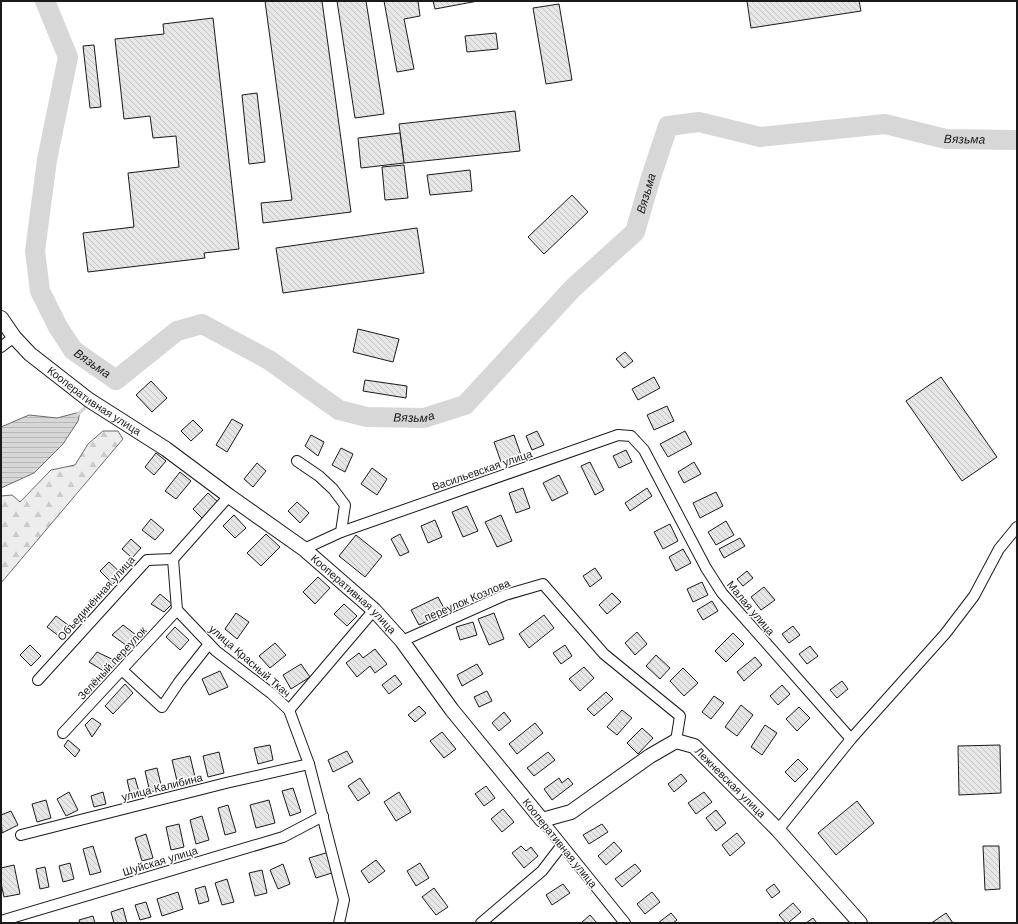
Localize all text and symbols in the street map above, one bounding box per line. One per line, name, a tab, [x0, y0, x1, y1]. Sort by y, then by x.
water label: Вязьма	[944, 132, 986, 147]
water label: Вязьма	[634, 171, 659, 215]
water label: Вязьма	[71, 346, 113, 381]
street label: Кооперативная улица	[45, 364, 144, 438]
water label: Вязьма	[393, 408, 436, 425]
street label: Васильевская улица	[430, 447, 534, 493]
street label: Кооперативная улица	[309, 552, 399, 637]
street label: Объединённая улица	[55, 553, 138, 643]
street label: переулок Козлова	[422, 576, 512, 623]
street label: Малая улица	[725, 578, 778, 638]
street label: улица Красный Ткач	[207, 623, 293, 699]
street label: Зелёный переулок	[75, 624, 149, 702]
street label: Лежневская улица	[693, 745, 769, 821]
street label: улица Калибина	[120, 771, 205, 803]
street label: Кооперативная улица	[520, 796, 600, 891]
street label: Шуйская улица	[121, 844, 200, 878]

